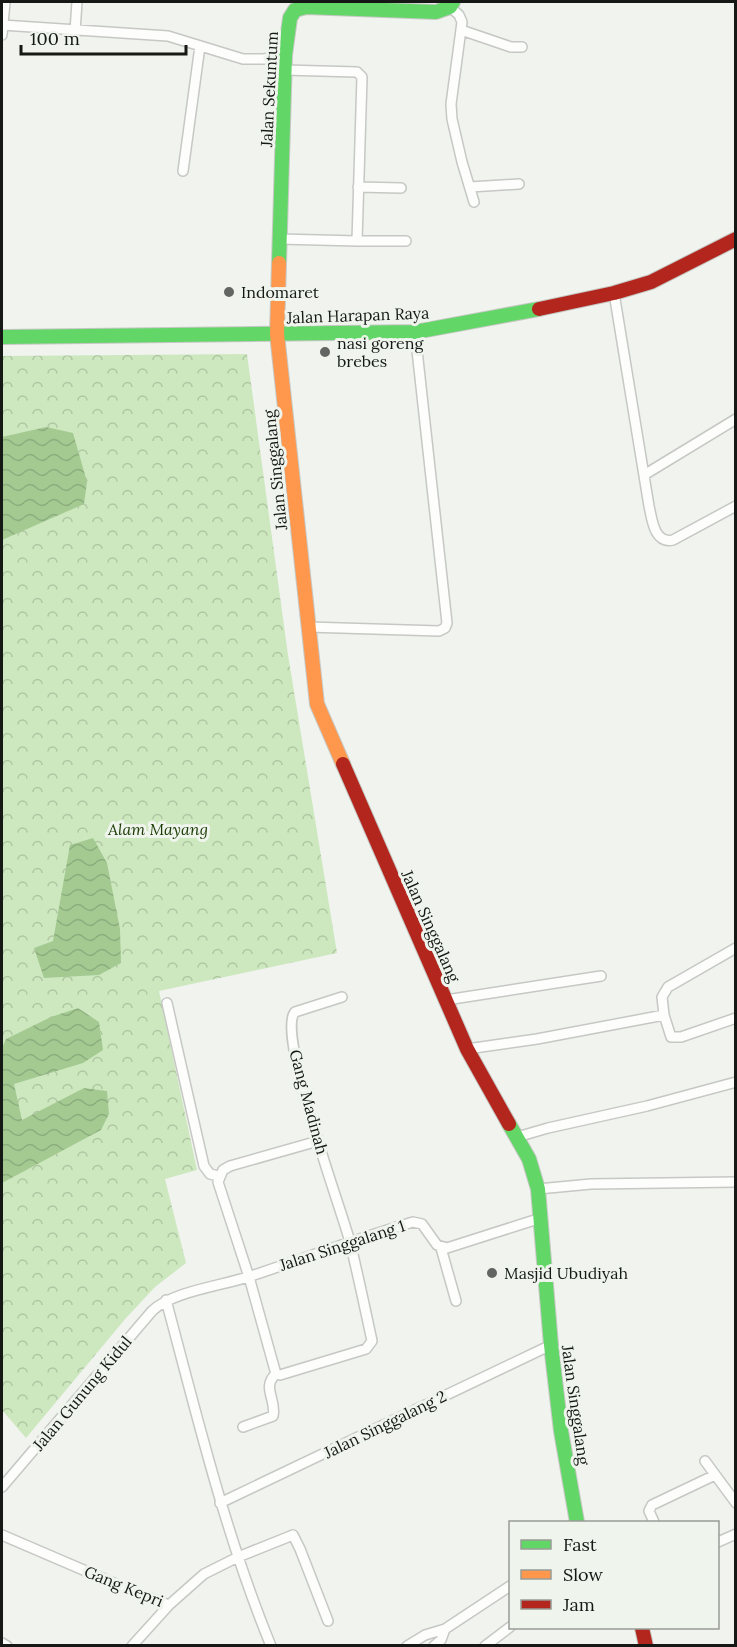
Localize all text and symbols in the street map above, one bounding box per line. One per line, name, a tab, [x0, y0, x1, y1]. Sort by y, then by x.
scale bar	[21, 18, 186, 56]
text: 100 m	[30, 27, 80, 50]
street label: Jalan Sekuntum	[256, 31, 282, 148]
place label: Indomaret	[241, 282, 320, 302]
marker: Indomaret	[222, 285, 236, 299]
street label: Jalan Harapan Raya	[285, 303, 430, 328]
place label: nasi goreng brebes	[337, 333, 424, 371]
marker: nasi goreng brebes	[318, 345, 332, 359]
street label: Jalan Singgalang	[259, 408, 291, 532]
park label: Alam Mayang	[107, 819, 208, 839]
street label: Jalan Singgalang	[397, 866, 465, 986]
street label: Gang Madinah	[285, 1047, 333, 1157]
street label: Jalan Singgalang 1	[276, 1215, 407, 1275]
place label: Masjid Ubudiyah	[504, 1263, 628, 1283]
marker: Masjid Ubudiyah	[485, 1266, 499, 1280]
street label: Jalan Gunung Kidul	[28, 1332, 136, 1455]
street label: Jalan Singgalang	[558, 1343, 594, 1467]
street label: Jalan Singgalang 2	[320, 1386, 449, 1463]
legend	[509, 1521, 719, 1629]
text: Fast	[563, 1533, 597, 1556]
street label: Gang Kepri	[82, 1561, 166, 1611]
text: Slow	[563, 1563, 603, 1586]
text: Jam	[562, 1593, 595, 1616]

